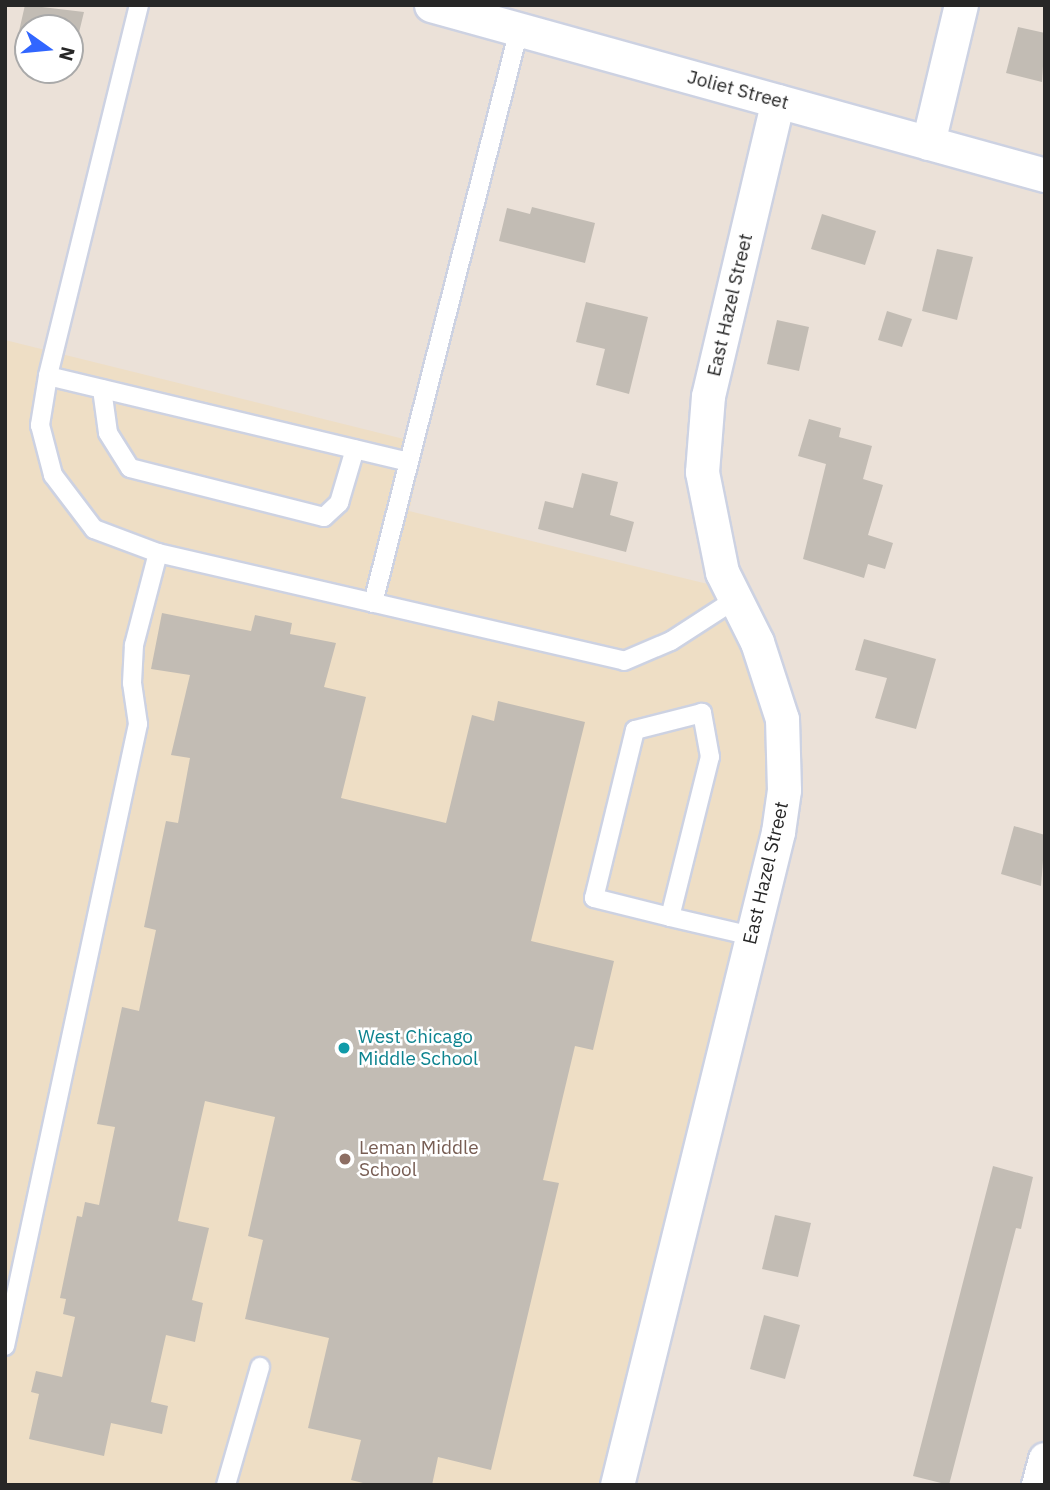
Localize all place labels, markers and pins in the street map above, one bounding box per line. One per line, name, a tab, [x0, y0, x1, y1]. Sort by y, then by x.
place label: West Chicago Middle School	[358, 1026, 478, 1070]
marker: West Chicago Middle School	[336, 1040, 352, 1056]
place label: Leman Middle School	[359, 1137, 479, 1181]
marker: Leman Middle School	[337, 1151, 353, 1167]

